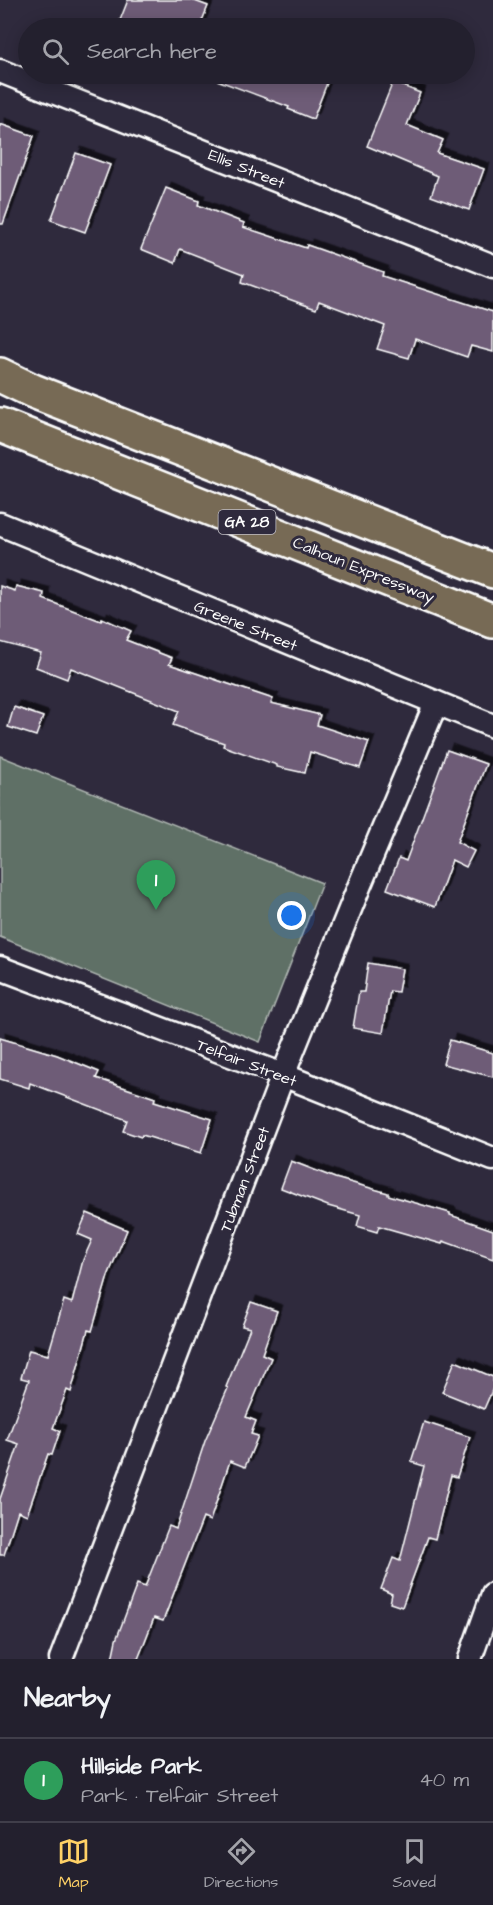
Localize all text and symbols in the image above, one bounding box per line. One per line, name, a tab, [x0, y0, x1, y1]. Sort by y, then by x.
search box	[18, 18, 475, 84]
icon: search	[39, 35, 72, 68]
text: Search here	[87, 36, 217, 67]
street label: Ellis Street	[205, 144, 289, 194]
road number: GA 28	[218, 510, 276, 534]
street label: Calhoun Expressway	[289, 531, 438, 609]
street label: Greene Street	[191, 595, 301, 657]
pin: 1	[136, 860, 176, 910]
your location	[277, 901, 306, 930]
street label: Telfair Street	[193, 1034, 300, 1092]
street label: Tubman Street	[215, 1123, 275, 1235]
text: Nearby	[24, 1680, 111, 1716]
text: Hillside Park	[81, 1751, 202, 1782]
text: 1	[42, 1766, 45, 1794]
text: 40 m	[419, 1766, 469, 1794]
text: Park · Telfair Street	[81, 1782, 278, 1810]
tab: Map	[57, 1835, 90, 1893]
tab: Directions	[204, 1835, 278, 1893]
tab: Saved	[392, 1835, 436, 1893]

